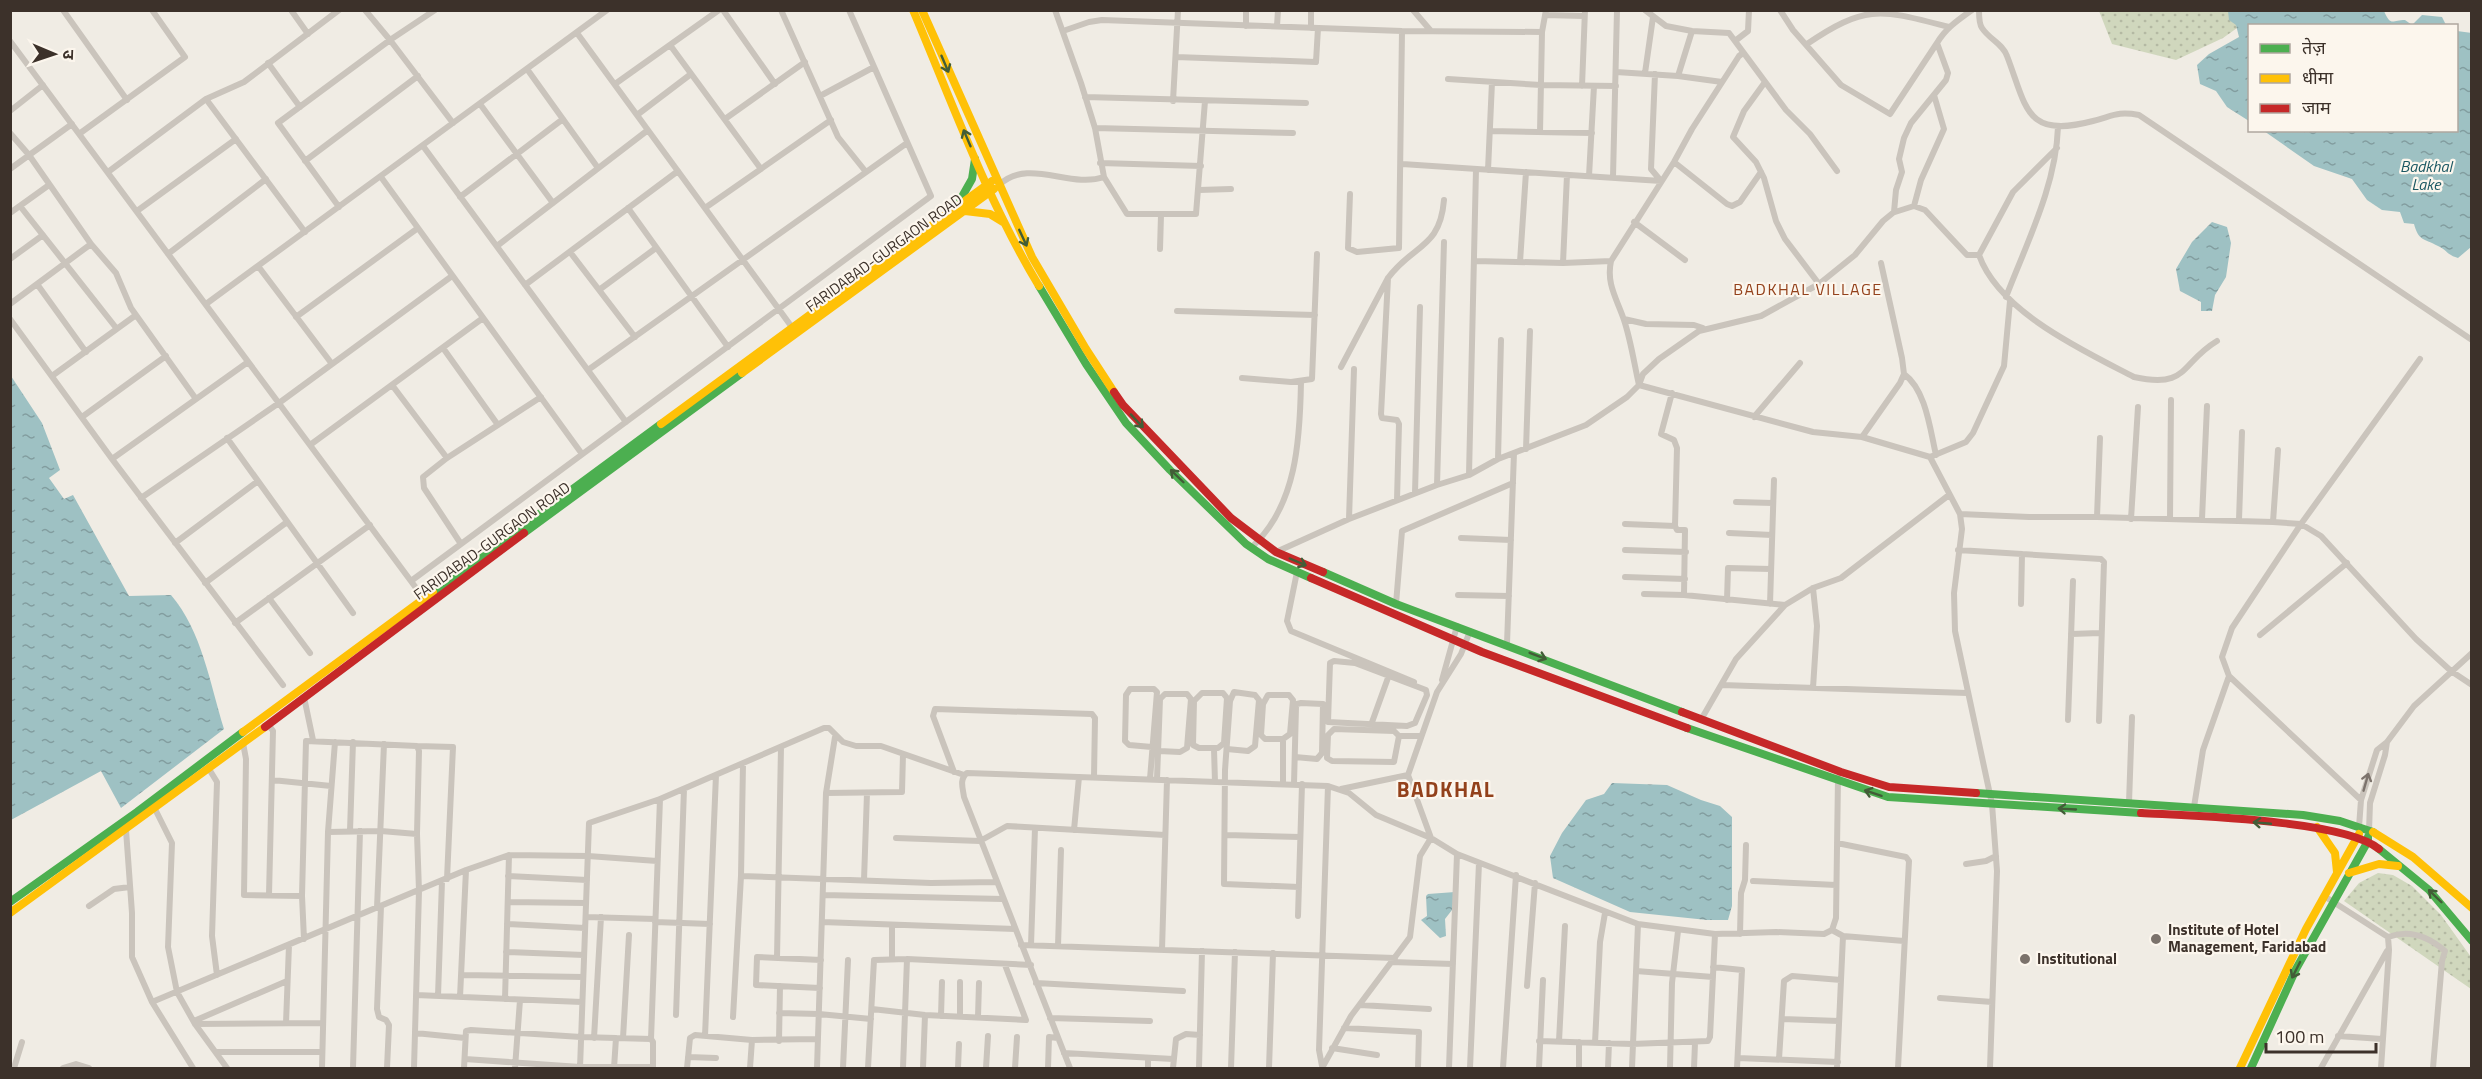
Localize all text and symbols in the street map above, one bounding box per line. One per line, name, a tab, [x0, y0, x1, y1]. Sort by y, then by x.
north arrow	[24, 24, 84, 84]
legend	[2248, 24, 2458, 132]
text: तेज़	[2302, 34, 2326, 61]
text: उ	[57, 49, 81, 60]
one-way arrow	[940, 55, 951, 73]
text: धीमा	[2302, 64, 2333, 91]
text: जाम	[2302, 94, 2332, 121]
one-way arrow	[961, 129, 972, 148]
water label: Badkhal Lake	[2400, 154, 2453, 196]
street label: FARIDABAD-GURGAON ROAD	[800, 188, 967, 317]
one-way arrow	[1018, 228, 1030, 246]
district label: BADKHAL VILLAGE	[1733, 277, 1883, 301]
one-way arrow	[1130, 413, 1144, 428]
one-way arrow	[1169, 469, 1184, 483]
street label: FARIDABAD-GURGAON ROAD	[408, 476, 575, 605]
one-way arrow	[1288, 557, 1307, 568]
one-way arrow	[1528, 651, 1547, 662]
district label: BADKHAL	[1397, 773, 1495, 805]
one-way arrow	[2361, 773, 2372, 792]
one-way arrow	[1864, 786, 1883, 797]
one-way arrow	[2058, 803, 2078, 814]
one-way arrow	[2252, 818, 2272, 829]
one-way arrow	[2427, 889, 2442, 903]
place label: Institute of Hotel Management, Faridabad	[2168, 918, 2326, 958]
marker: Institute of Hotel Management, Faridabad	[2149, 932, 2163, 946]
place label: Institutional	[2037, 947, 2117, 970]
marker: Institutional	[2018, 952, 2032, 966]
one-way arrow	[2289, 961, 2301, 979]
scale bar	[2266, 1016, 2376, 1054]
text: 100 m	[2275, 1023, 2324, 1050]

